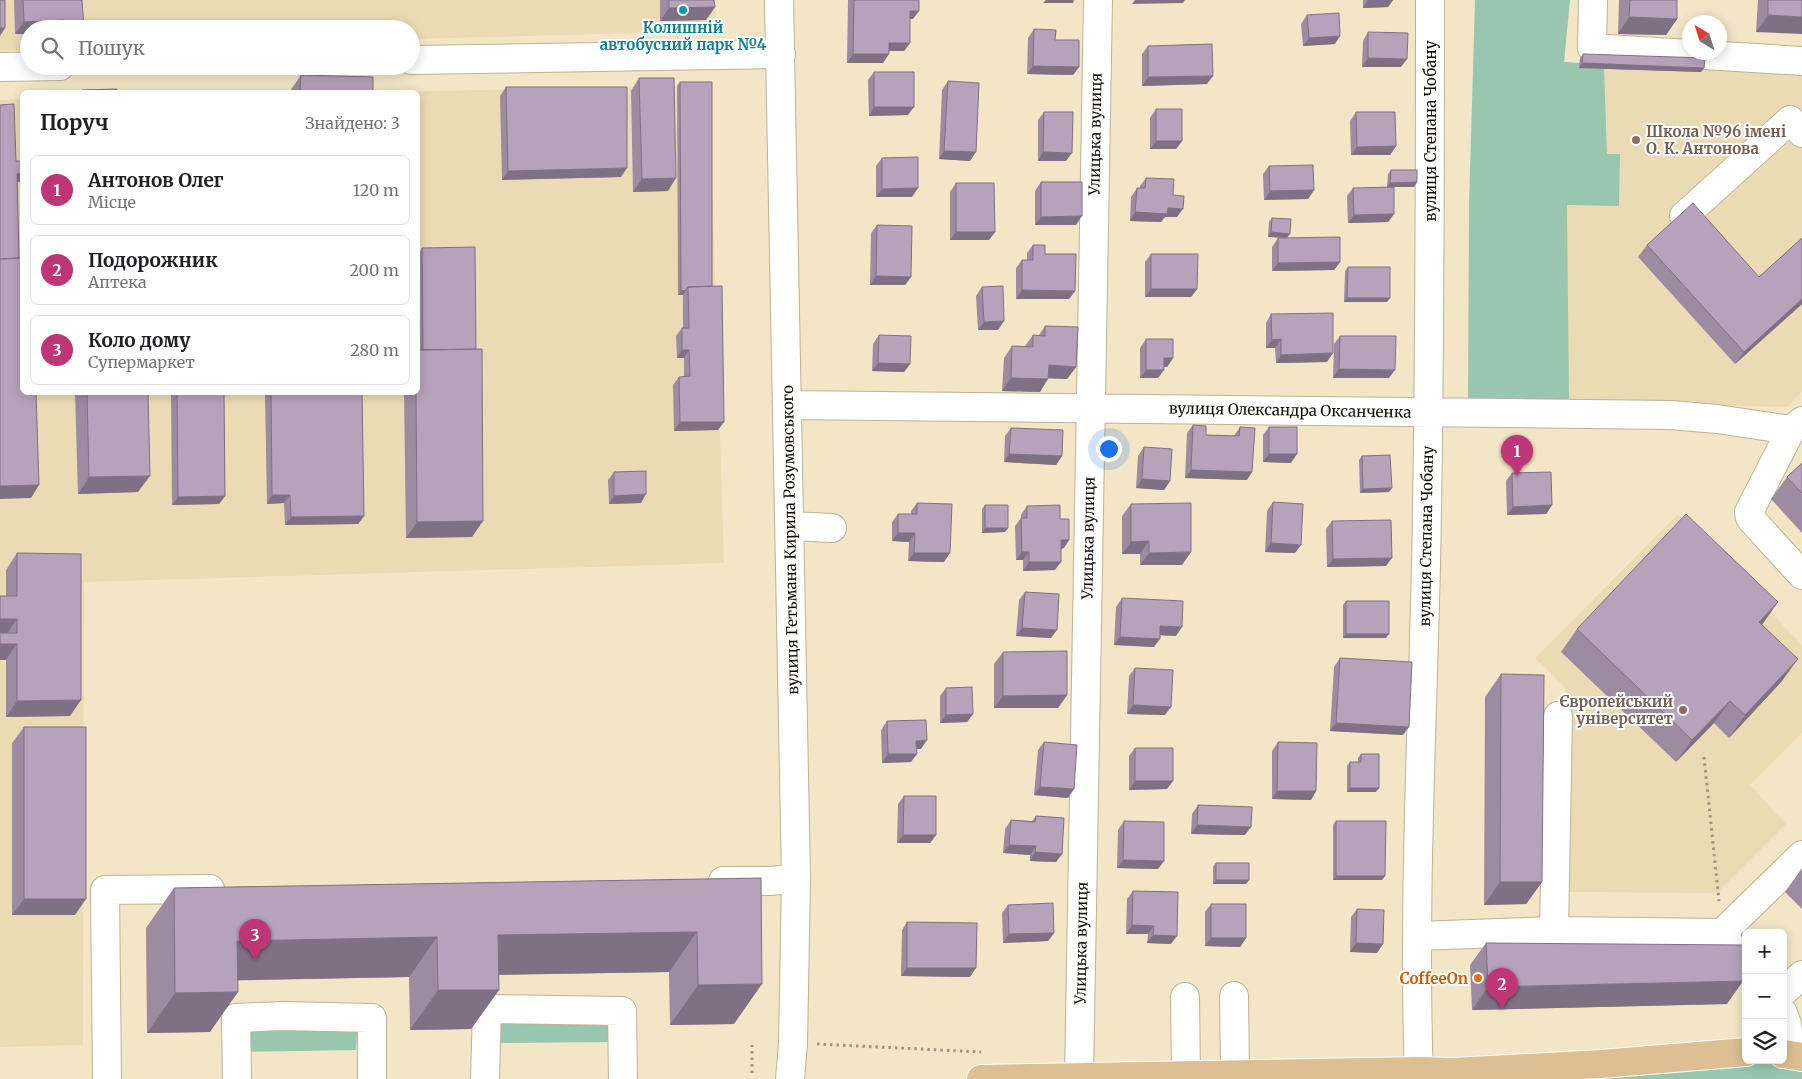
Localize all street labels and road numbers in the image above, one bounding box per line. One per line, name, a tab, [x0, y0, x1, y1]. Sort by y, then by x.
street label: вулиця Степана Чобану	[1421, 40, 1440, 221]
street label: Улицька вулиця	[1084, 72, 1106, 196]
street label: вулиця Гетьмана Кирила Розумовського	[778, 385, 802, 695]
street label: вулиця Олександра Оксанченка	[1169, 398, 1411, 422]
street label: вулиця Степана Чобану	[1415, 445, 1437, 627]
street label: Улицька вулиця	[1077, 476, 1099, 600]
street label: Улицька вулиця	[1070, 881, 1092, 1005]

